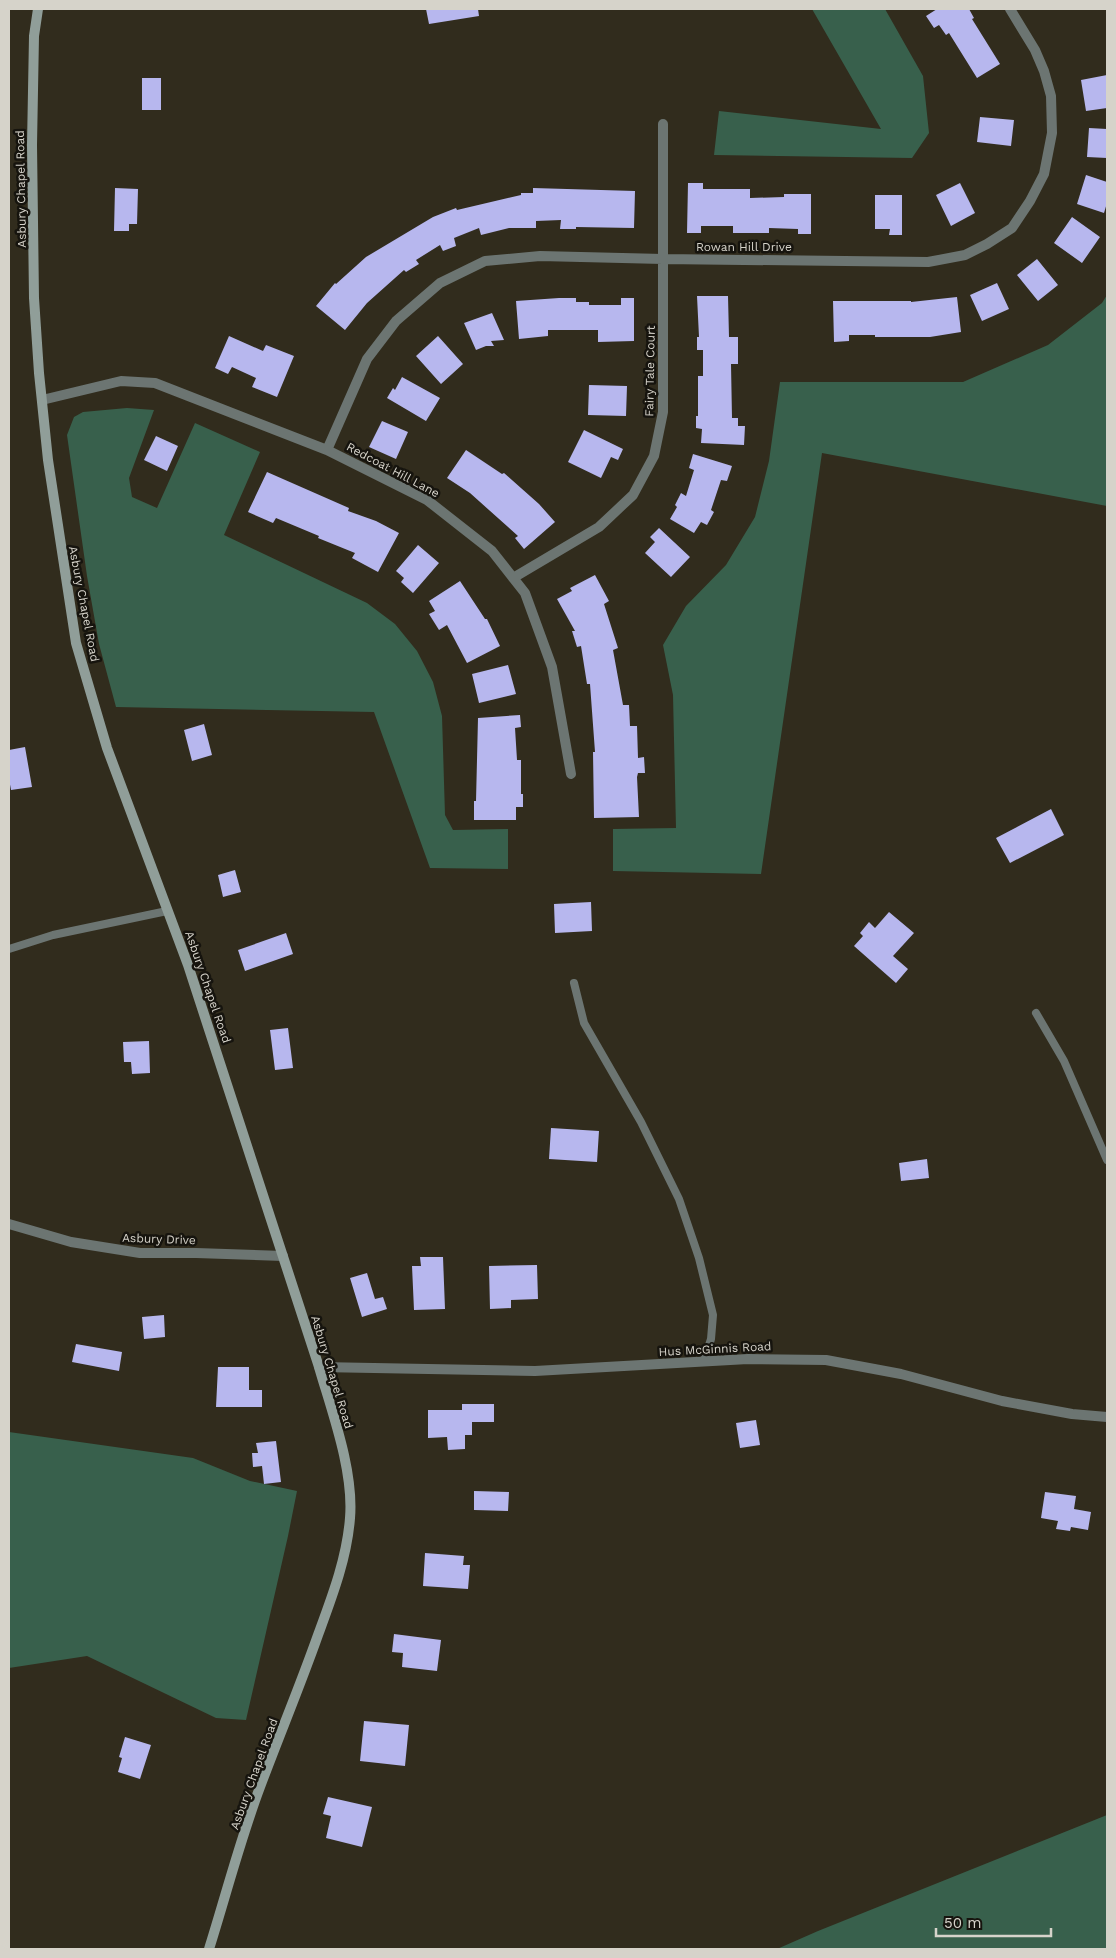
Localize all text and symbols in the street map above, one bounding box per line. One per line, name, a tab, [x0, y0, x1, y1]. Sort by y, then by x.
street label: Asbury Chapel Road	[13, 130, 29, 248]
street label: Rowan Hill Drive	[696, 240, 792, 254]
street label: Fairy Tale Court	[642, 325, 658, 417]
street label: Redcoat Hill Lane	[344, 440, 442, 500]
street label: Asbury Chapel Road	[66, 545, 102, 663]
street label: Asbury Chapel Road	[182, 929, 234, 1045]
street label: Asbury Drive	[122, 1231, 196, 1247]
street label: Asbury Chapel Road	[308, 1314, 356, 1430]
street label: Hus McGinnis Road	[658, 1339, 772, 1359]
street label: Asbury Chapel Road	[227, 1716, 281, 1832]
scale bar	[936, 1906, 1051, 1938]
text: 50 m	[944, 1914, 981, 1932]

